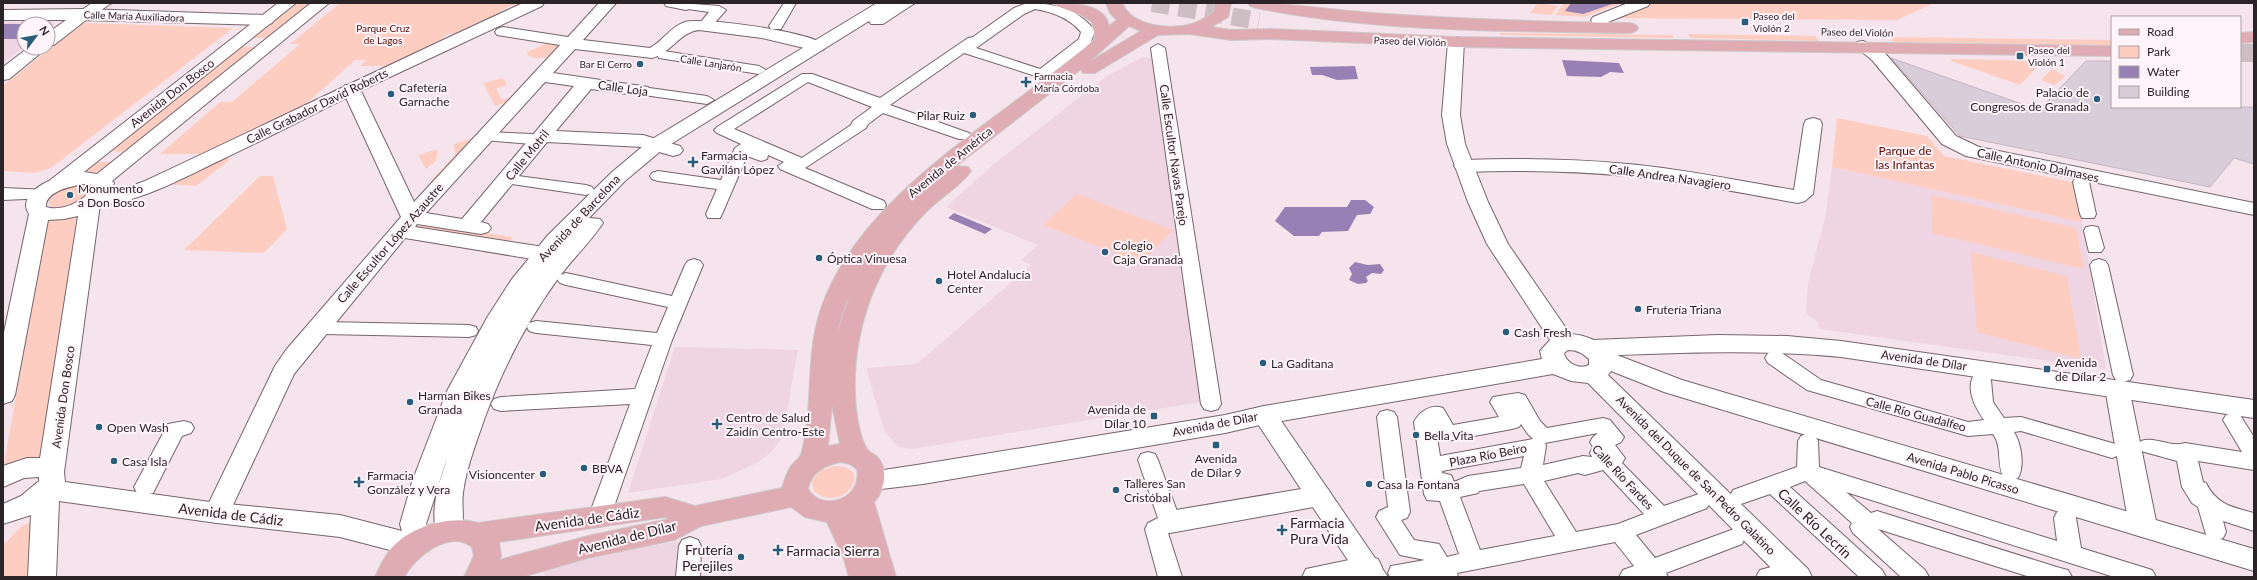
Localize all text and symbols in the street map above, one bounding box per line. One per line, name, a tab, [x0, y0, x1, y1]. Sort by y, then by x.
street label: Calle María Auxiliadora	[83, 8, 185, 24]
place label: Paseo del Violón 2	[1753, 10, 1795, 34]
north arrow	[16, 16, 56, 56]
legend	[2111, 16, 2241, 108]
marker: Paseo del Violón 2	[1740, 17, 1750, 27]
park label: Parque Cruz de Lagos	[356, 22, 410, 46]
text: N	[37, 23, 53, 37]
text: Road	[2147, 24, 2174, 39]
street label: Paseo del Violón	[1821, 25, 1893, 39]
street label: Paseo del Violón	[1374, 34, 1446, 48]
place label: Paseo del Violón 1	[2028, 44, 2070, 68]
text: Park	[2147, 44, 2171, 59]
marker: Paseo del Violón 1	[2015, 51, 2025, 61]
street label: Calle Lanjarón	[679, 52, 743, 74]
street label: Avenida Don Bosco	[127, 55, 217, 131]
place label: Bar El Cerro	[579, 58, 632, 70]
marker: Bar El Cerro	[635, 59, 645, 69]
text: Water	[2147, 64, 2180, 79]
street label: Calle Grabador David Roberts	[244, 65, 390, 147]
place label: Farmacia María Córdoba	[1034, 70, 1099, 94]
street label: Calle Loja	[597, 77, 649, 99]
marker: Farmacia María Córdoba	[1021, 77, 1031, 87]
place label: Cafetería Garnache	[399, 80, 449, 109]
street label: Calle Escultor Navas Parejo	[1157, 83, 1191, 227]
text: Building	[2147, 84, 2190, 99]
place label: Palacio de Congresos de Granada	[1970, 85, 2089, 114]
marker: Cafetería Garnache	[386, 89, 396, 99]
marker: Palacio de Congresos de Granada	[2092, 94, 2102, 104]
place label: Pilar Ruiz	[917, 108, 966, 123]
marker: Pilar Ruiz	[968, 110, 978, 120]
street label: Avenida de América	[905, 123, 995, 201]
street label: Calle Motril	[502, 127, 552, 183]
park label: Parque de las Infantas	[1875, 143, 1935, 172]
street label: Calle Antonio Dalmases	[1976, 145, 2100, 185]
place label: Farmacia Gavilán López	[701, 148, 775, 177]
marker: Farmacia Gavilán López	[688, 157, 698, 167]
street label: Calle Andrea Navagiero	[1608, 161, 1732, 193]
street label: Avenida de Barcelona	[535, 171, 623, 265]
street label: Calle Escultor López Azaustre	[334, 180, 446, 306]
place label: Monumento a Don Bosco	[78, 181, 145, 210]
marker: Monumento a Don Bosco	[65, 190, 75, 200]
place label: Colegio Caja Granada	[1113, 238, 1183, 267]
marker: Colegio Caja Granada	[1100, 247, 1110, 257]
place label: Óptica Vinuesa	[827, 251, 907, 266]
marker: Óptica Vinuesa	[814, 253, 824, 263]
place label: Hotel Andalucía Center	[947, 267, 1030, 296]
marker: Hotel Andalucía Center	[934, 276, 944, 286]
place label: Frutería Triana	[1646, 302, 1722, 317]
marker: Frutería Triana	[1633, 304, 1643, 314]
place label: Cash Fresh	[1514, 325, 1572, 340]
marker: Cash Fresh	[1501, 327, 1511, 337]
street label: Avenida Don Bosco	[48, 345, 78, 449]
street label: Avenida de Dílar	[1880, 347, 1969, 374]
place label: Avenida de Dílar 2	[2055, 355, 2106, 384]
place label: La Gaditana	[1271, 356, 1333, 371]
marker: La Gaditana	[1258, 358, 1268, 368]
marker: Avenida de Dílar 2	[2042, 364, 2052, 374]
place label: Harman Bikes Granada	[418, 388, 491, 417]
street label: Avenida del Duque de San Pedro Galatino	[1613, 392, 1779, 558]
street label: Calle Río Guadalfeo	[1864, 393, 1968, 435]
marker: Harman Bikes Granada	[405, 397, 415, 407]
place label: Avenida de Dílar 10	[1088, 402, 1146, 431]
street label: Avenida de Dílar	[1171, 408, 1260, 440]
place label: Centro de Salud Zaidín Centro-Este	[726, 410, 825, 439]
marker: Avenida de Dílar 10	[1149, 411, 1159, 421]
marker: Centro de Salud Zaidín Centro-Este	[711, 418, 723, 430]
place label: Open Wash	[107, 420, 169, 435]
marker: Open Wash	[94, 422, 104, 432]
place label: Bella Vita	[1424, 428, 1474, 443]
marker: Bella Vita	[1411, 430, 1421, 440]
marker: Avenida de Dílar 9	[1211, 440, 1221, 450]
street label: Plaza Río Beiro	[1448, 440, 1528, 470]
street label: Calle Río Fardes	[1589, 441, 1657, 513]
street label: Avenida Pablo Picasso	[1905, 449, 2021, 497]
place label: Avenida de Dílar 9	[1190, 451, 1242, 480]
place label: Casa Isla	[122, 454, 167, 469]
marker: Casa Isla	[109, 456, 119, 466]
place label: BBVA	[592, 461, 624, 476]
marker: BBVA	[579, 463, 589, 473]
place label: Visioncenter	[469, 467, 536, 482]
place label: Farmacia González y Vera	[367, 468, 450, 497]
marker: Visioncenter	[538, 469, 548, 479]
place label: Talleres San Cristóbal	[1124, 476, 1186, 505]
marker: Farmacia González y Vera	[354, 477, 364, 487]
place label: Casa la Fontana	[1377, 477, 1460, 492]
marker: Casa la Fontana	[1364, 479, 1374, 489]
marker: Talleres San Cristóbal	[1111, 485, 1121, 495]
street label: Calle Río Lecrín	[1775, 485, 1855, 561]
street label: Avenida de Cádiz	[178, 499, 284, 529]
street label: Avenida de Cádiz	[534, 503, 640, 535]
place label: Farmacia Pura Vida	[1290, 514, 1349, 547]
street label: Avenida de Dílar	[576, 517, 678, 557]
marker: Farmacia Pura Vida	[1277, 525, 1287, 535]
place label: Frutería Perejiles	[682, 541, 733, 574]
place label: Farmacia Sierra	[786, 542, 879, 559]
marker: Farmacia Sierra	[773, 545, 783, 555]
marker: Frutería Perejiles	[736, 552, 746, 562]

